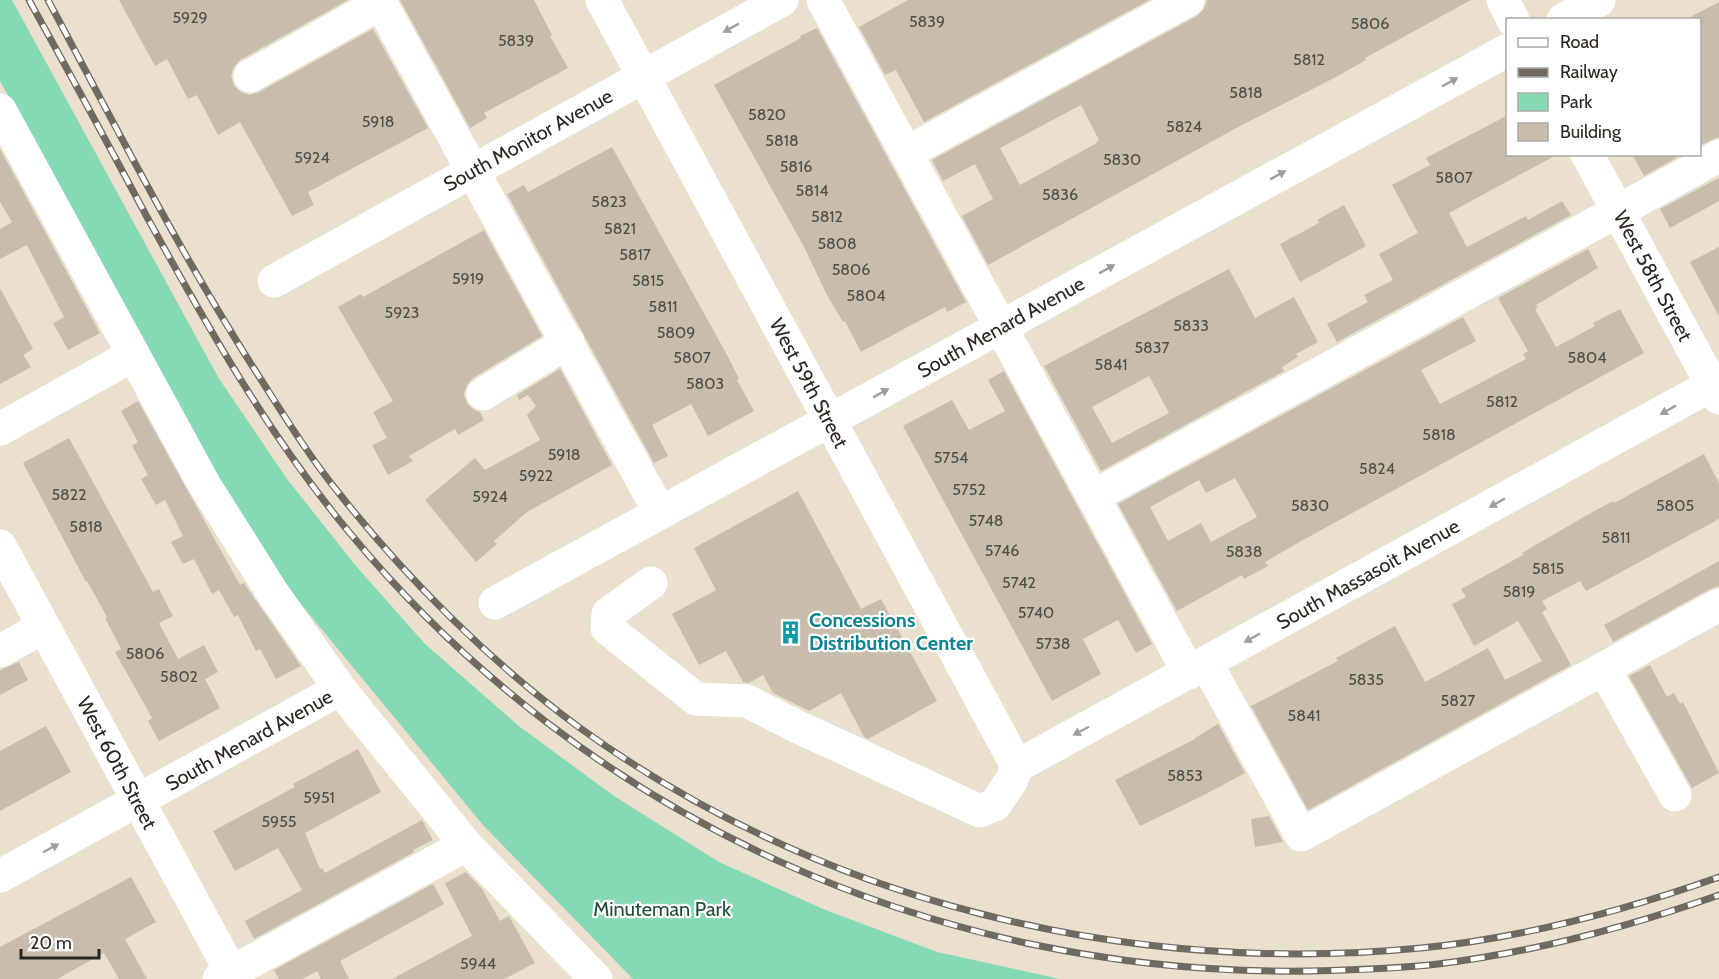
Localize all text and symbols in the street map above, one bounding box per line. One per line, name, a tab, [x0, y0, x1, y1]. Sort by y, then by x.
house number: 5929	[172, 8, 208, 27]
house number: 5839	[909, 12, 945, 31]
house number: 5806	[1351, 14, 1389, 33]
legend	[1506, 18, 1701, 156]
one-way arrow	[722, 23, 739, 33]
house number: 5839	[498, 31, 534, 50]
text: Road	[1560, 31, 1599, 53]
house number: 5812	[1293, 50, 1325, 69]
text: Railway	[1560, 61, 1618, 83]
one-way arrow	[1441, 77, 1458, 87]
house number: 5818	[1229, 83, 1263, 102]
street label: South Monitor Avenue	[439, 84, 617, 196]
text: Park	[1560, 91, 1593, 113]
house number: 5820	[748, 105, 786, 124]
house number: 5918	[362, 112, 394, 131]
house number: 5824	[1166, 117, 1202, 136]
text: Building	[1560, 121, 1622, 143]
house number: 5818	[765, 131, 799, 150]
house number: 5924	[294, 148, 330, 167]
house number: 5830	[1103, 150, 1141, 169]
house number: 5816	[780, 157, 812, 176]
house number: 5807	[1435, 168, 1473, 187]
one-way arrow	[1270, 170, 1287, 180]
house number: 5814	[796, 181, 828, 200]
house number: 5836	[1042, 185, 1078, 204]
house number: 5823	[591, 192, 627, 211]
house number: 5812	[811, 207, 843, 226]
street label: West 58th Street	[1609, 207, 1698, 346]
house number: 5821	[604, 219, 636, 238]
house number: 5808	[817, 234, 857, 253]
house number: 5817	[619, 245, 651, 264]
house number: 5806	[832, 260, 870, 279]
one-way arrow	[1099, 264, 1116, 274]
house number: 5919	[452, 269, 484, 288]
house number: 5815	[632, 271, 664, 290]
street label: South Menard Avenue	[913, 271, 1089, 383]
house number: 5804	[847, 286, 885, 305]
house number: 5811	[649, 297, 677, 316]
house number: 5923	[385, 303, 419, 322]
street label: West 59th Street	[765, 314, 853, 452]
house number: 5833	[1173, 316, 1209, 335]
house number: 5809	[657, 323, 695, 342]
house number: 5837	[1134, 338, 1170, 357]
house number: 5807	[673, 348, 711, 367]
house number: 5804	[1568, 348, 1606, 367]
house number: 5841	[1095, 355, 1127, 374]
house number: 5803	[686, 374, 724, 393]
one-way arrow	[873, 388, 890, 398]
house number: 5812	[1486, 392, 1518, 411]
one-way arrow	[1660, 404, 1676, 415]
house number: 5818	[1422, 425, 1456, 444]
house number: 5918	[548, 445, 580, 464]
house number: 5754	[934, 448, 968, 467]
house number: 5824	[1359, 459, 1395, 478]
house number: 5922	[519, 466, 553, 485]
house number: 5752	[952, 480, 986, 499]
house number: 5822	[51, 485, 87, 504]
house number: 5924	[472, 487, 508, 506]
house number: 5830	[1291, 496, 1329, 515]
house number: 5805	[1656, 496, 1694, 515]
one-way arrow	[1488, 498, 1505, 508]
house number: 5748	[968, 511, 1004, 530]
street label: South Massasoit Avenue	[1272, 514, 1464, 634]
house number: 5818	[69, 517, 103, 536]
house number: 5811	[1602, 528, 1630, 547]
house number: 5746	[985, 541, 1019, 560]
house number: 5838	[1226, 542, 1262, 561]
house number: 5815	[1532, 559, 1564, 578]
house number: 5742	[1002, 573, 1036, 592]
house number: 5819	[1503, 582, 1535, 601]
house number: 5740	[1018, 603, 1054, 622]
place label: Concessions Distribution Center	[809, 608, 973, 655]
building icon: Concessions Distribution Center	[778, 619, 804, 645]
one-way arrow	[1244, 633, 1261, 643]
house number: 5738	[1035, 634, 1071, 653]
house number: 5806	[126, 644, 164, 663]
house number: 5802	[160, 667, 198, 686]
house number: 5835	[1348, 670, 1384, 689]
street label: South Menard Avenue	[161, 684, 337, 796]
house number: 5827	[1441, 691, 1475, 710]
street label: West 60th Street	[72, 693, 162, 834]
house number: 5841	[1288, 706, 1320, 725]
one-way arrow	[1072, 726, 1089, 736]
house number: 5853	[1167, 766, 1203, 785]
house number: 5951	[303, 788, 335, 807]
house number: 5955	[261, 812, 297, 831]
one-way arrow	[43, 843, 60, 853]
park label: Minuteman Park	[593, 897, 731, 921]
scale bar	[21, 922, 99, 960]
text: 20 m	[30, 932, 72, 954]
house number: 5944	[460, 954, 496, 973]

